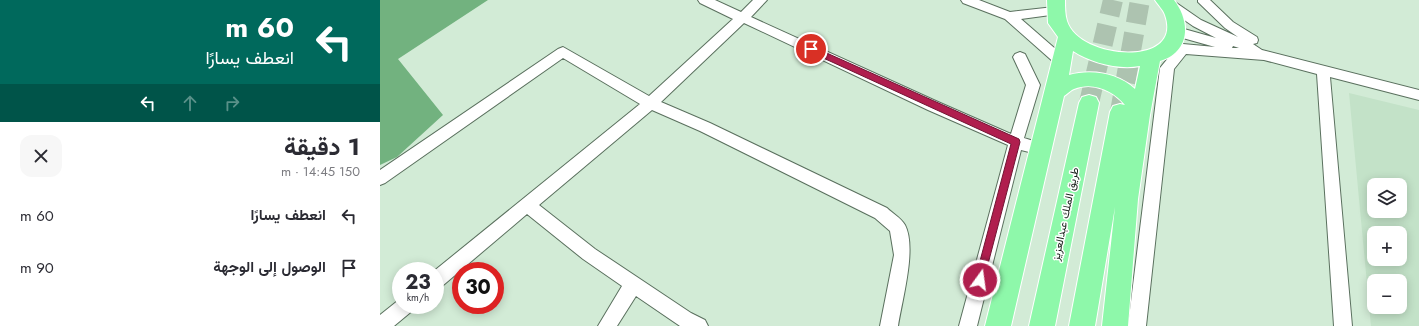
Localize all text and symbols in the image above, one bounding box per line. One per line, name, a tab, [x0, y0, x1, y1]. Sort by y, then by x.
text: 60 m	[225, 7, 294, 48]
icon: left	[308, 16, 360, 68]
pin	[794, 32, 828, 66]
icon: arrive	[800, 38, 822, 60]
text: انعطف يسارًا	[205, 45, 294, 71]
icon: left	[137, 92, 159, 114]
icon: ahead	[179, 92, 201, 114]
icon: right	[221, 92, 243, 114]
text: 1 دقيقة	[284, 129, 360, 164]
button: close	[20, 135, 62, 177]
text: 150 m · 14:45	[281, 162, 360, 181]
street label: طريق الملك عبدالعزيز	[1047, 166, 1083, 263]
map controls	[1367, 178, 1407, 314]
button: layers	[1367, 178, 1407, 218]
text: انعطف يسارًا	[251, 204, 326, 226]
text: 60 m	[20, 205, 54, 227]
icon: left	[338, 205, 360, 227]
button: +	[1367, 226, 1407, 266]
text: الوصول إلى الوجهة	[213, 256, 326, 278]
text: 90 m	[20, 257, 54, 279]
icon: arrive	[338, 257, 360, 279]
position arrow	[959, 259, 1001, 301]
speed limit sign: 30	[452, 262, 504, 314]
text: 23	[405, 268, 431, 297]
button: −	[1367, 274, 1407, 314]
text: km/h	[407, 290, 429, 305]

